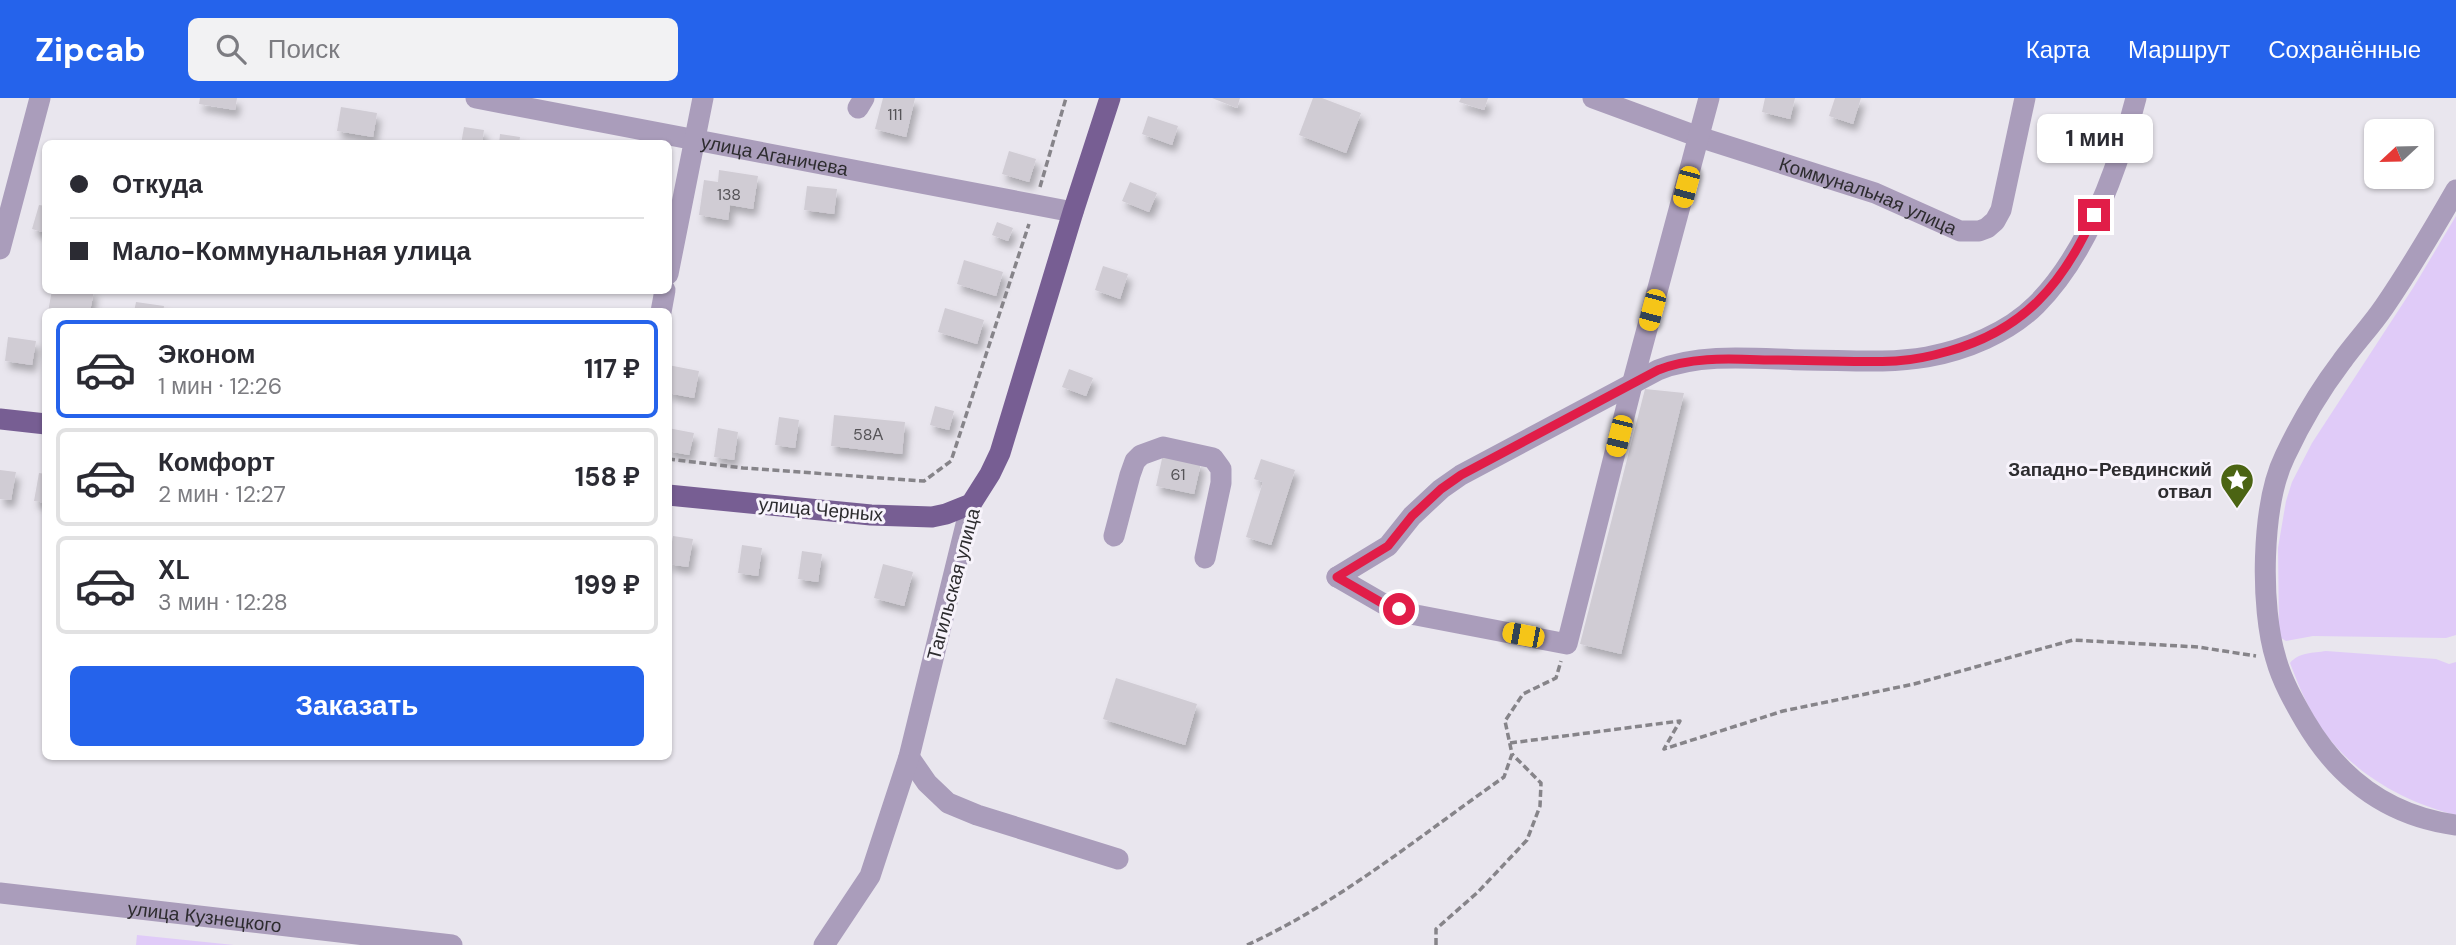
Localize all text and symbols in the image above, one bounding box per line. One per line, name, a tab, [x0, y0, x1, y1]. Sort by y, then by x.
search box	[188, 18, 678, 81]
text: Zipcab	[35, 28, 146, 71]
icon: search	[212, 30, 250, 68]
text: Поиск	[268, 32, 340, 66]
text: Карта	[2026, 34, 2090, 65]
text: Маршрут	[2128, 34, 2230, 65]
text: Сохранённые	[2268, 34, 2421, 65]
house number: 111	[888, 104, 902, 125]
callout: 1 мин	[2036, 114, 2152, 162]
north arrow	[2364, 119, 2434, 189]
map controls	[2364, 119, 2434, 189]
text: 1 мин	[2066, 123, 2124, 153]
street label: улица Аганичева	[699, 129, 851, 182]
street label: Коммунальная улица	[1776, 151, 1961, 241]
car	[1671, 164, 1702, 210]
text: Откуда	[112, 167, 203, 201]
house number: 138	[717, 184, 741, 205]
route end	[2078, 199, 2110, 231]
text: Мало-Коммунальная улица	[112, 234, 471, 268]
car	[1637, 287, 1668, 333]
text: Эконом	[158, 337, 256, 371]
icon: car	[74, 338, 137, 401]
text: 117 ₽	[584, 352, 640, 386]
text: 1 мин · 12:26	[158, 371, 282, 401]
car	[1604, 413, 1635, 459]
house number: 58А	[853, 424, 883, 445]
text: Комфорт	[158, 445, 275, 479]
icon: car	[74, 446, 137, 509]
place label: Западно-Ревдинский отвал	[2008, 457, 2212, 504]
text: 158 ₽	[575, 460, 640, 494]
place icon: Западно-Ревдинский отвал	[2218, 461, 2256, 510]
house number: 61	[1170, 464, 1186, 485]
text: 2 мин · 12:27	[158, 479, 286, 509]
street label: улица Черных	[758, 492, 885, 527]
street label: Тагильская улица	[921, 505, 986, 663]
text: XL	[158, 553, 190, 587]
icon: car	[74, 554, 137, 617]
text: 199 ₽	[574, 568, 640, 602]
text: 3 мин · 12:28	[158, 587, 288, 617]
route start	[1383, 593, 1415, 625]
car	[1501, 621, 1546, 649]
button: Заказать	[70, 666, 644, 746]
street label: улица Кузнецкого	[126, 896, 283, 938]

